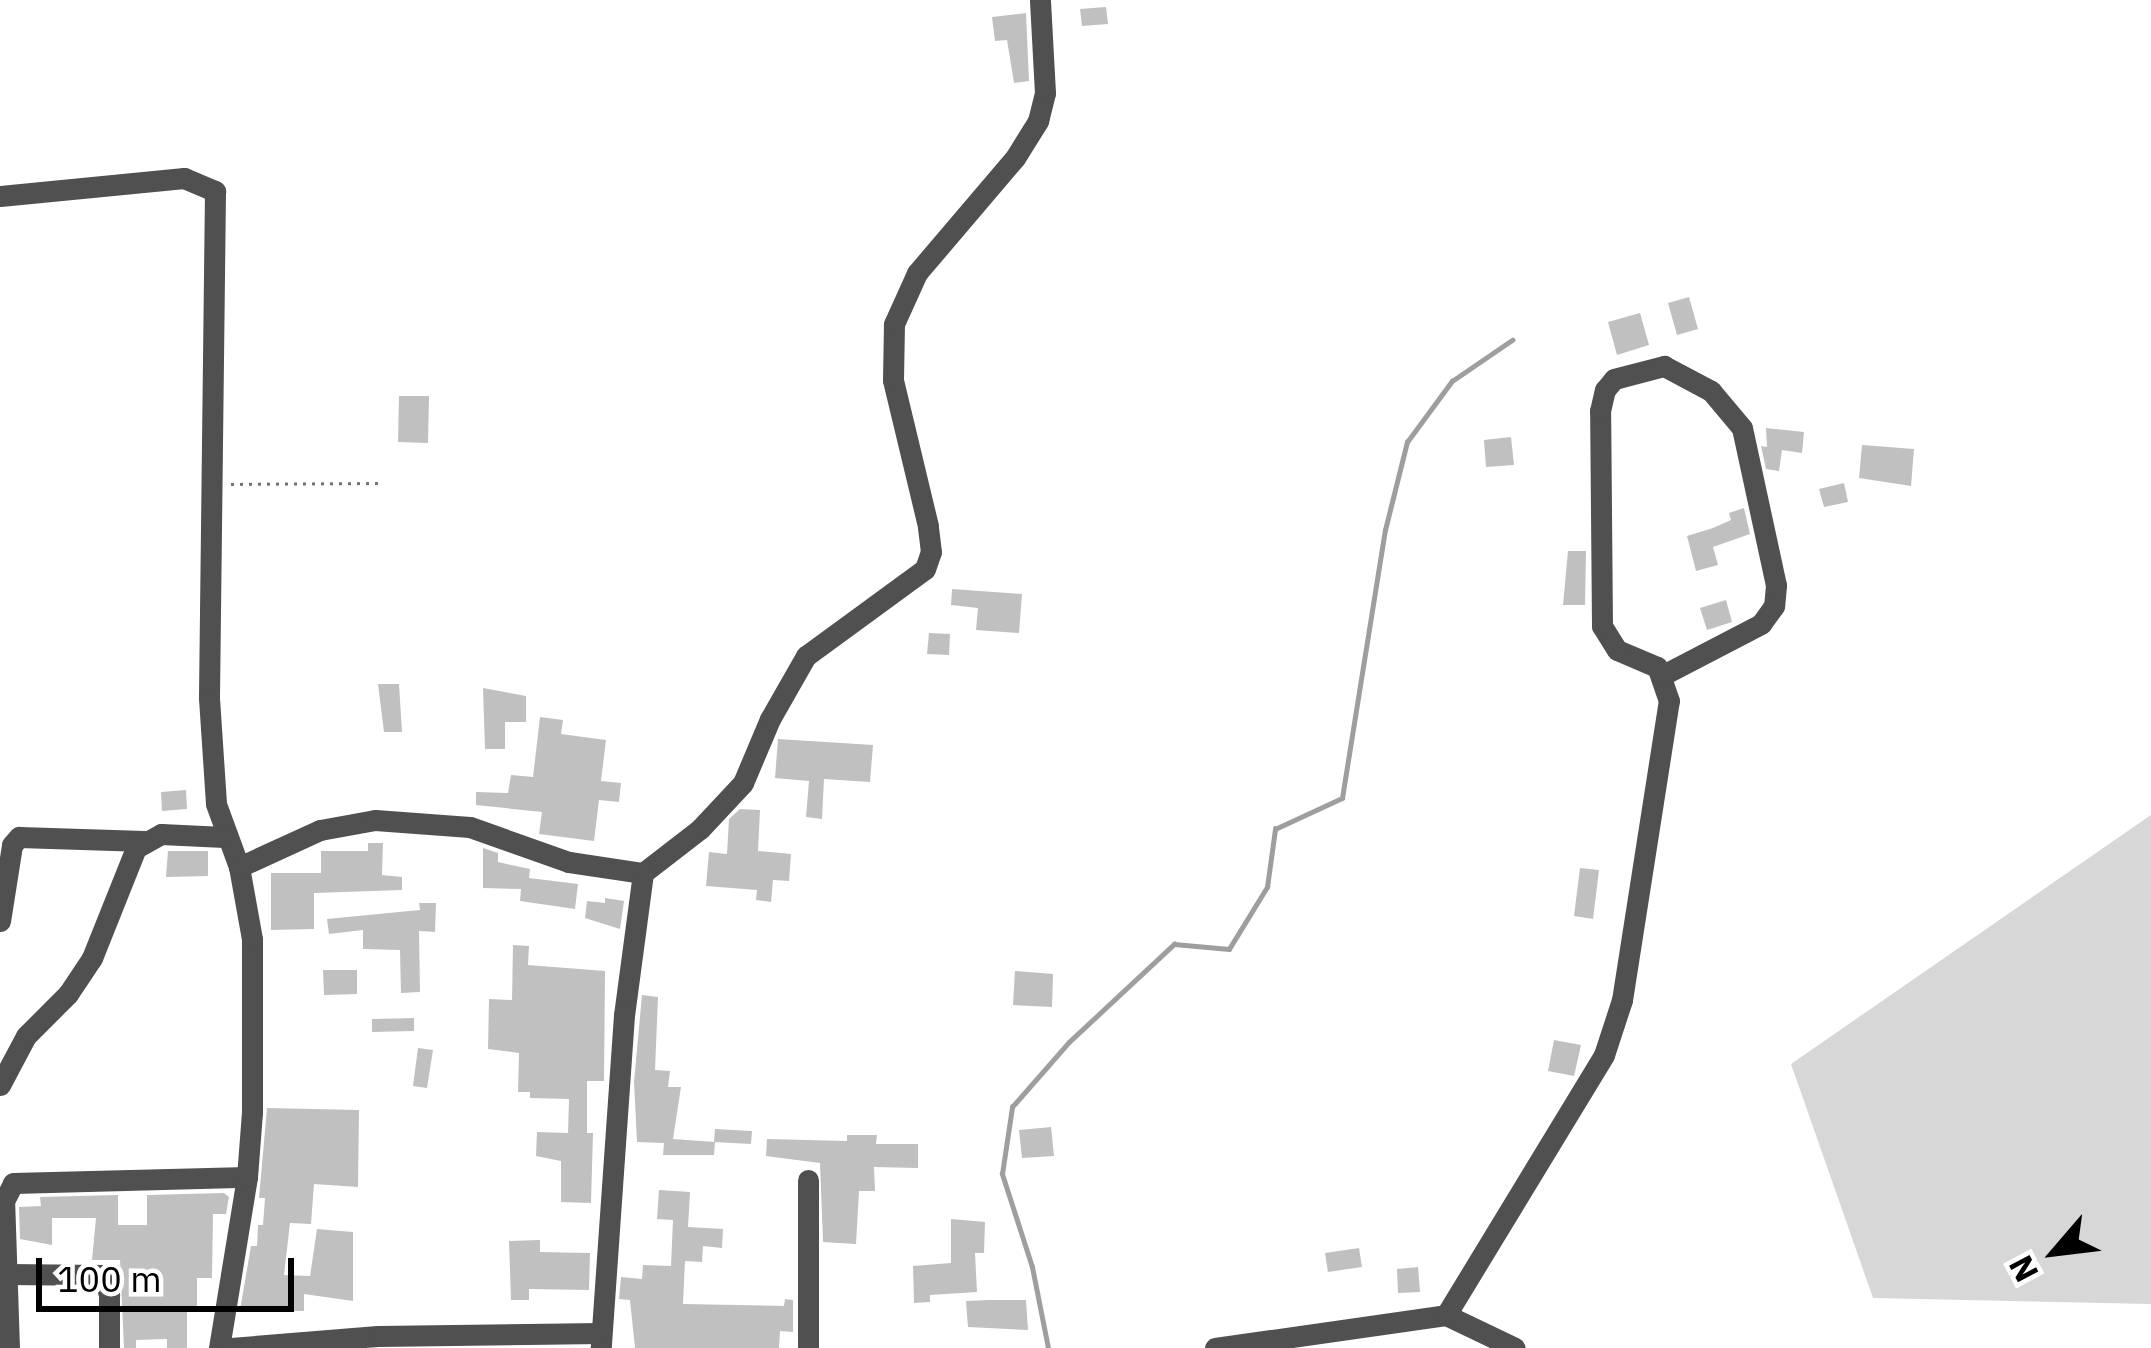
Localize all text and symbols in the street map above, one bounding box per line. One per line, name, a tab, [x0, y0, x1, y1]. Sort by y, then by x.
north arrow	[1995, 1192, 2115, 1312]
scale bar	[42, 1234, 300, 1308]
text: N	[1998, 1248, 2047, 1290]
text: 100 m	[57, 1255, 162, 1302]

